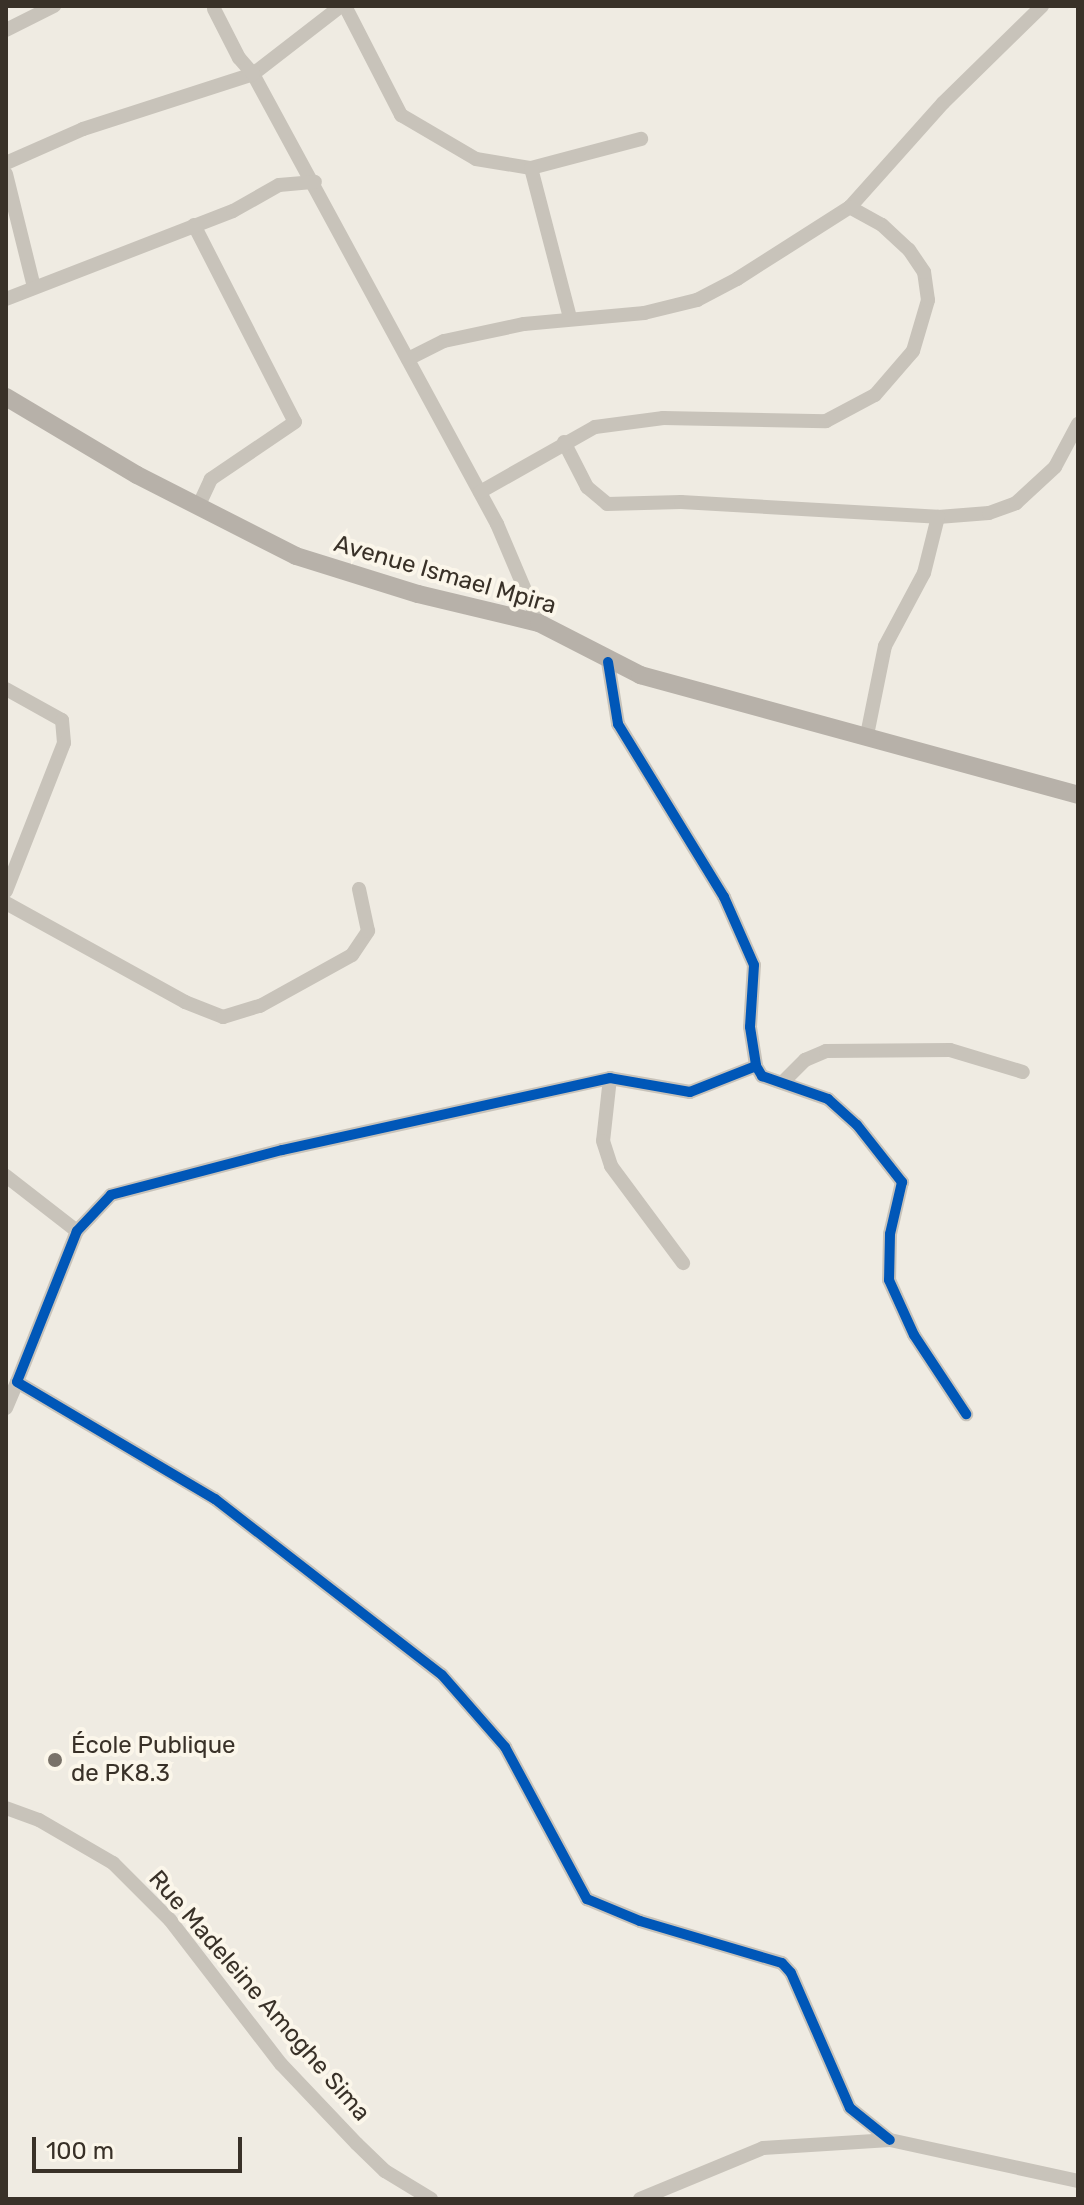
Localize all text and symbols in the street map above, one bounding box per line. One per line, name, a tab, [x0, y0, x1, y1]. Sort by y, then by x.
street label: Avenue Ismael Mpira	[331, 529, 559, 621]
place label: École Publique de PK8.3	[71, 1732, 236, 1788]
marker: École Publique de PK8.3	[46, 1751, 64, 1769]
street label: Rue Madeleine Amoghe Sima	[142, 1865, 376, 2127]
scale bar	[36, 2121, 246, 2171]
text: 100 m	[46, 2137, 114, 2165]

